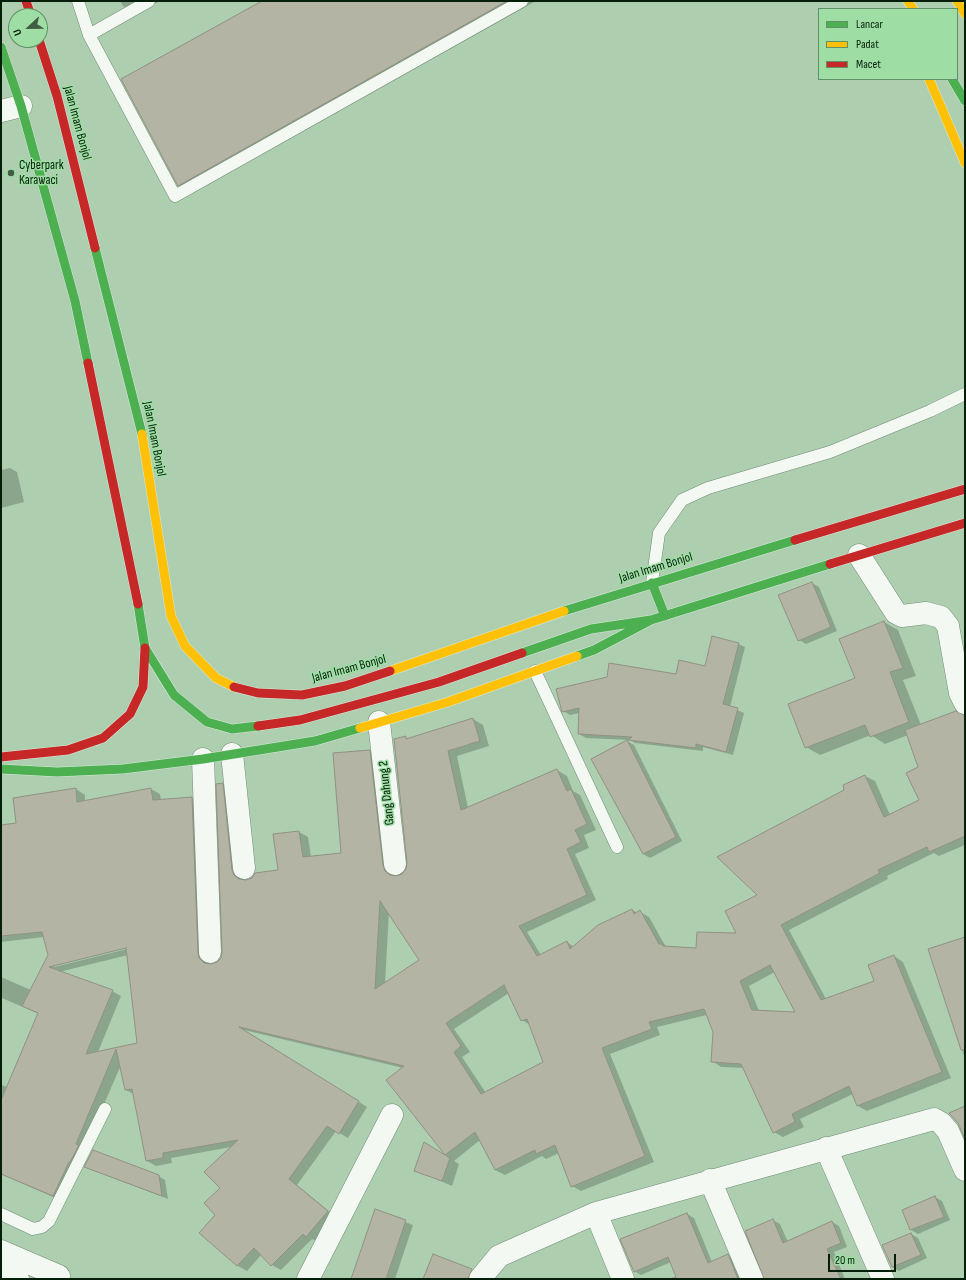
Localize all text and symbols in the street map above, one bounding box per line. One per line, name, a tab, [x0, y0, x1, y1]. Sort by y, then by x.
north arrow	[8, 8, 48, 48]
legend	[818, 8, 958, 80]
text: Lancar	[856, 17, 883, 32]
text: U	[10, 27, 24, 37]
text: Padat	[856, 37, 879, 52]
text: Macet	[856, 57, 881, 72]
street label: Jalan Imam Bonjol	[60, 84, 94, 162]
place label: Cyberpark Karawaci	[19, 158, 64, 189]
marker: Cyberpark Karawaci	[6, 168, 16, 178]
street label: Jalan Imam Bonjol	[139, 400, 169, 478]
street label: Jalan Imam Bonjol	[617, 549, 695, 587]
street label: Jalan Imam Bonjol	[310, 652, 388, 686]
street label: Gang Dahung 2	[376, 760, 398, 826]
scale bar	[830, 1246, 898, 1272]
text: 20 m	[835, 1253, 855, 1268]

